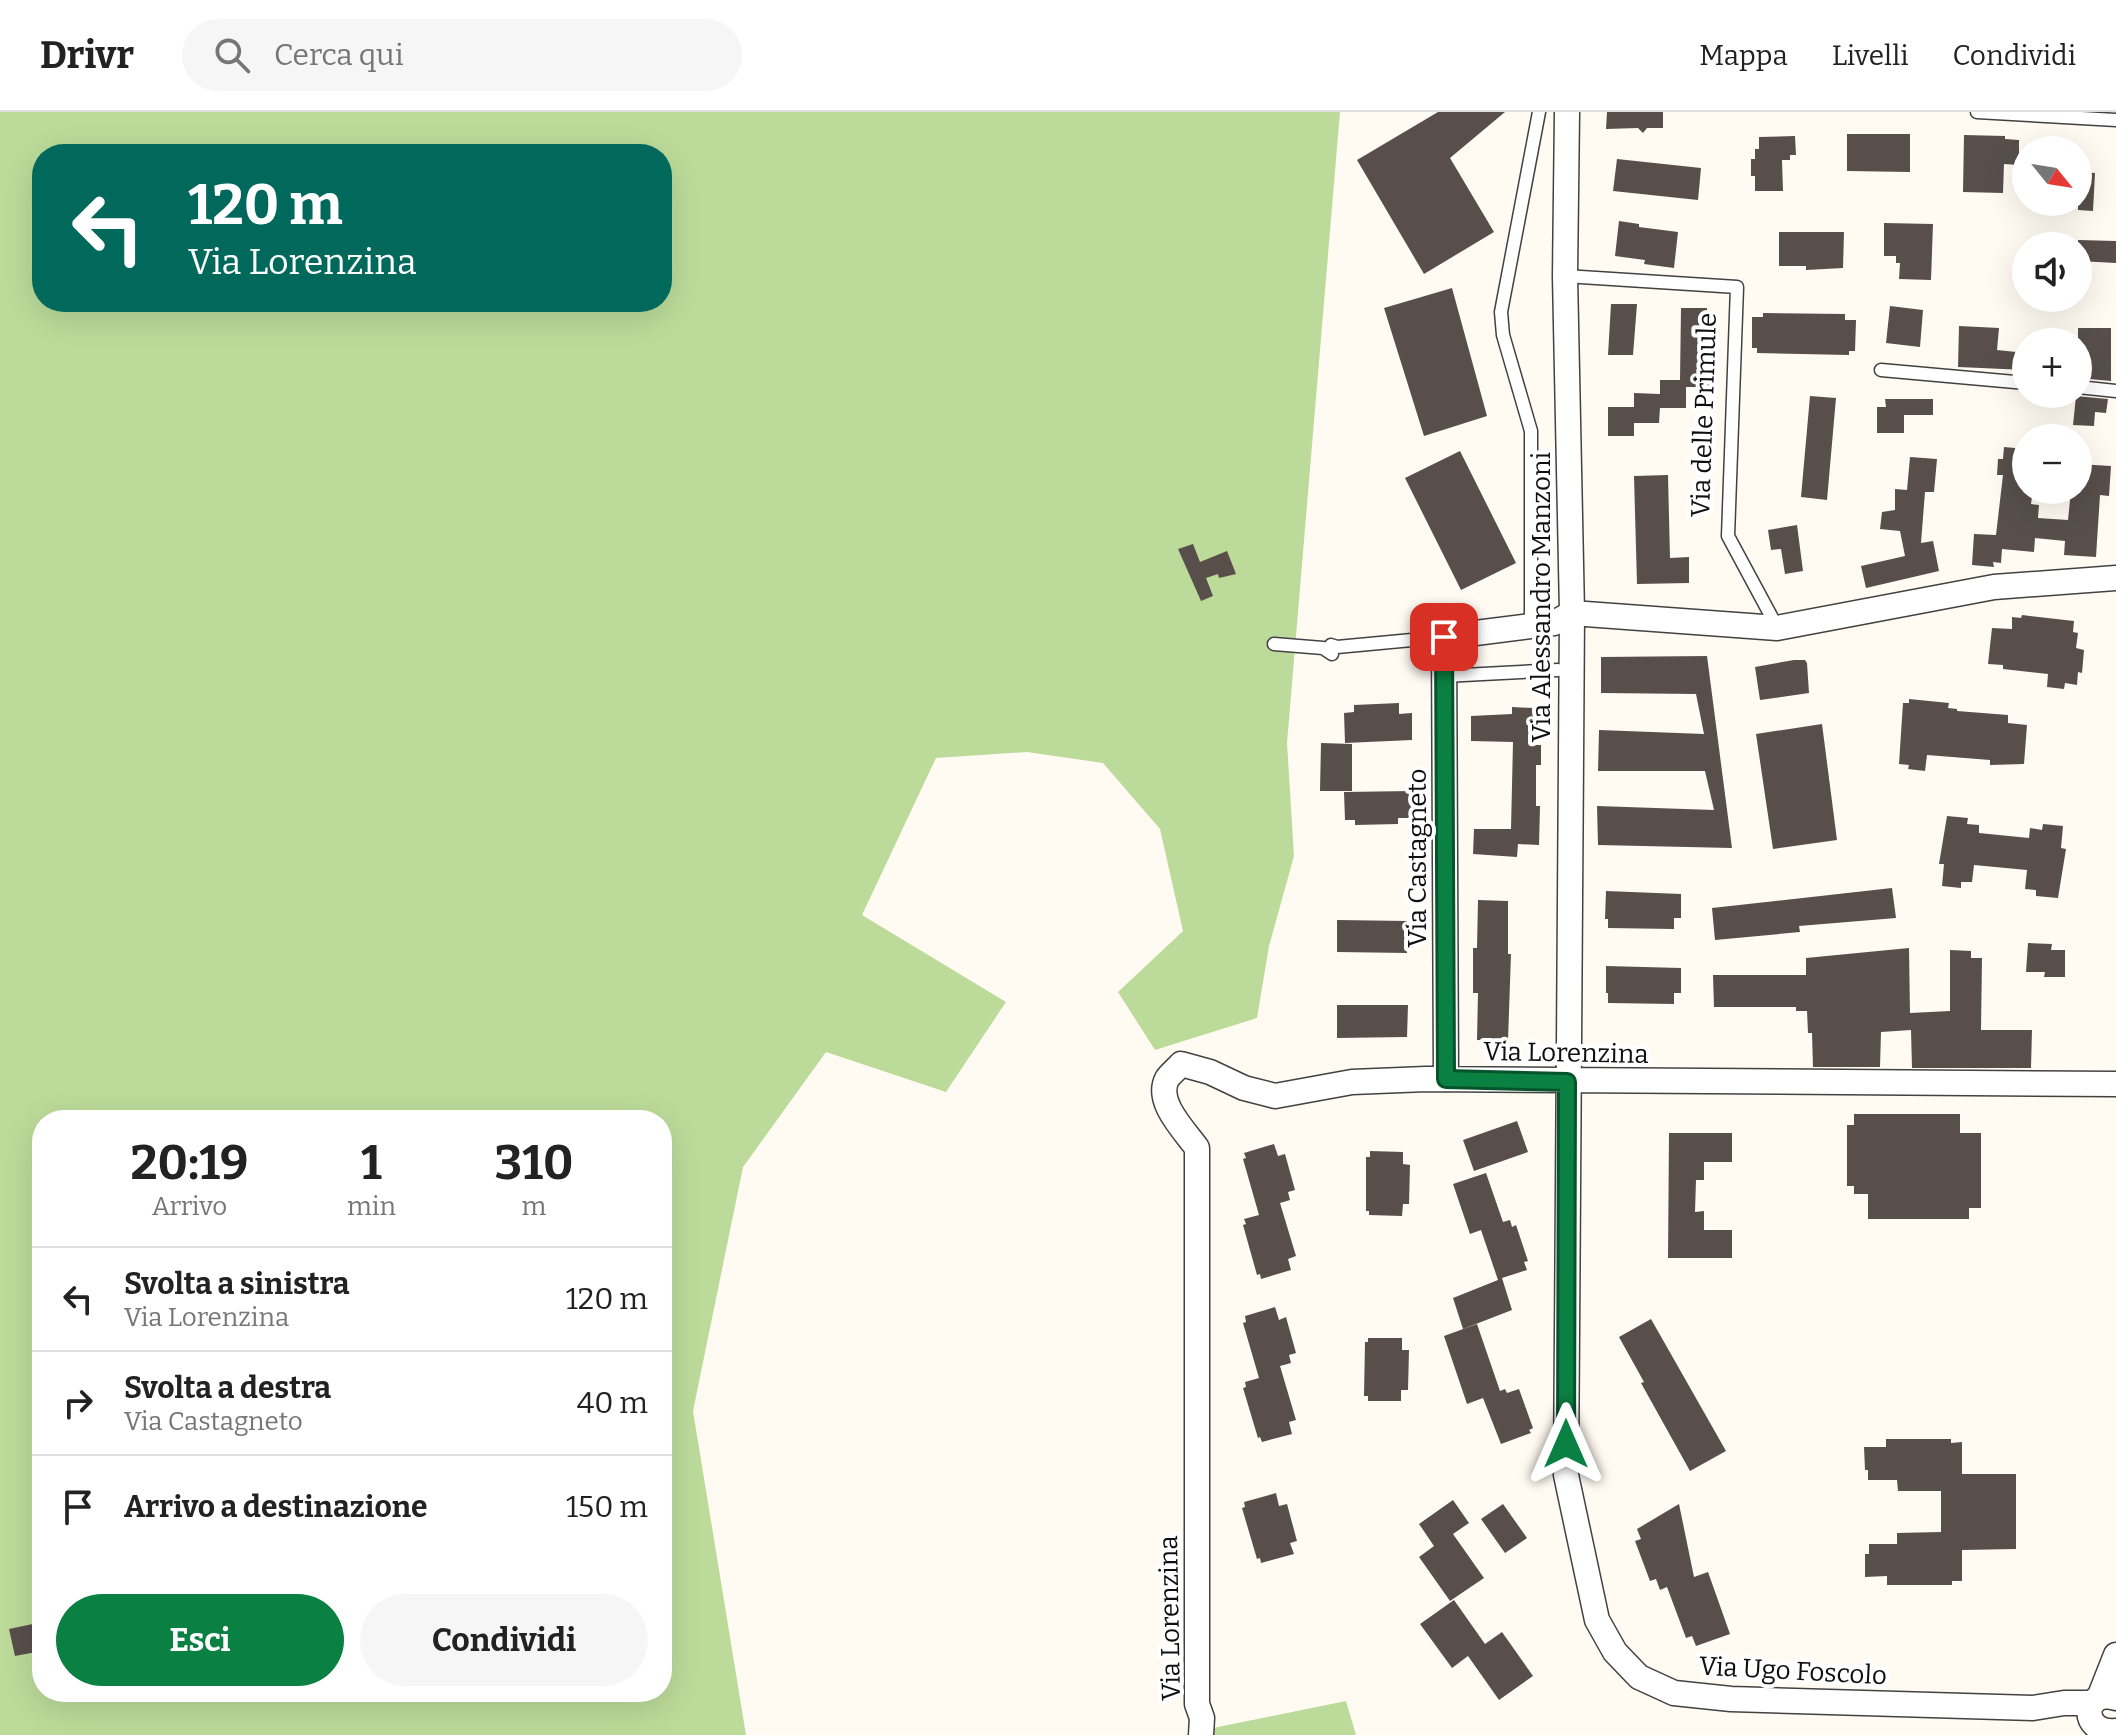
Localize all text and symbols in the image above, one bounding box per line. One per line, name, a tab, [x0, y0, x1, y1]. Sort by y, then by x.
search box	[182, 19, 742, 91]
text: Drivr	[40, 32, 134, 78]
icon: search	[210, 33, 254, 77]
text: Cerca qui	[274, 37, 404, 73]
text: Mappa	[1699, 39, 1788, 72]
text: Livelli	[1832, 39, 1909, 72]
text: Condividi	[1953, 39, 2076, 72]
north arrow	[2012, 136, 2092, 216]
map controls	[2012, 136, 2092, 504]
text: 120 m	[188, 172, 343, 239]
icon: left	[56, 176, 160, 280]
button: sound	[2012, 232, 2092, 312]
text: Via Lorenzina	[188, 240, 417, 284]
street label: Via delle Primule	[1685, 312, 1723, 518]
button: +	[2012, 328, 2092, 408]
button: −	[2012, 424, 2092, 504]
street label: Via Alessandro Manzoni	[1526, 451, 1557, 742]
pin	[1410, 603, 1478, 671]
icon: arrive	[1422, 615, 1466, 659]
street label: Via Castagneto	[1402, 769, 1433, 947]
street label: Via Lorenzina	[1483, 1036, 1649, 1070]
text: 20:19	[131, 1134, 248, 1192]
text: 1	[361, 1134, 382, 1192]
text: 310	[495, 1134, 573, 1192]
text: Arrivo	[152, 1191, 227, 1222]
text: min	[347, 1191, 396, 1222]
text: m	[522, 1191, 546, 1222]
text: Svolta a sinistra	[124, 1266, 350, 1302]
icon: left	[56, 1277, 100, 1321]
text: 120 m	[566, 1281, 648, 1317]
text: Via Lorenzina	[124, 1302, 289, 1333]
text: Svolta a destra	[124, 1370, 331, 1406]
icon: right	[56, 1381, 100, 1425]
text: 40 m	[577, 1385, 648, 1421]
position arrow	[1524, 1402, 1608, 1486]
text: Via Castagneto	[124, 1406, 303, 1437]
icon: arrive	[56, 1485, 100, 1529]
text: Arrivo a destinazione	[124, 1489, 427, 1525]
text: 150 m	[566, 1489, 648, 1525]
street label: Via Lorenzina	[1153, 1535, 1187, 1701]
button: Esci	[56, 1594, 344, 1686]
button: Condividi	[360, 1594, 648, 1686]
street label: Via Ugo Foscolo	[1698, 1651, 1888, 1691]

